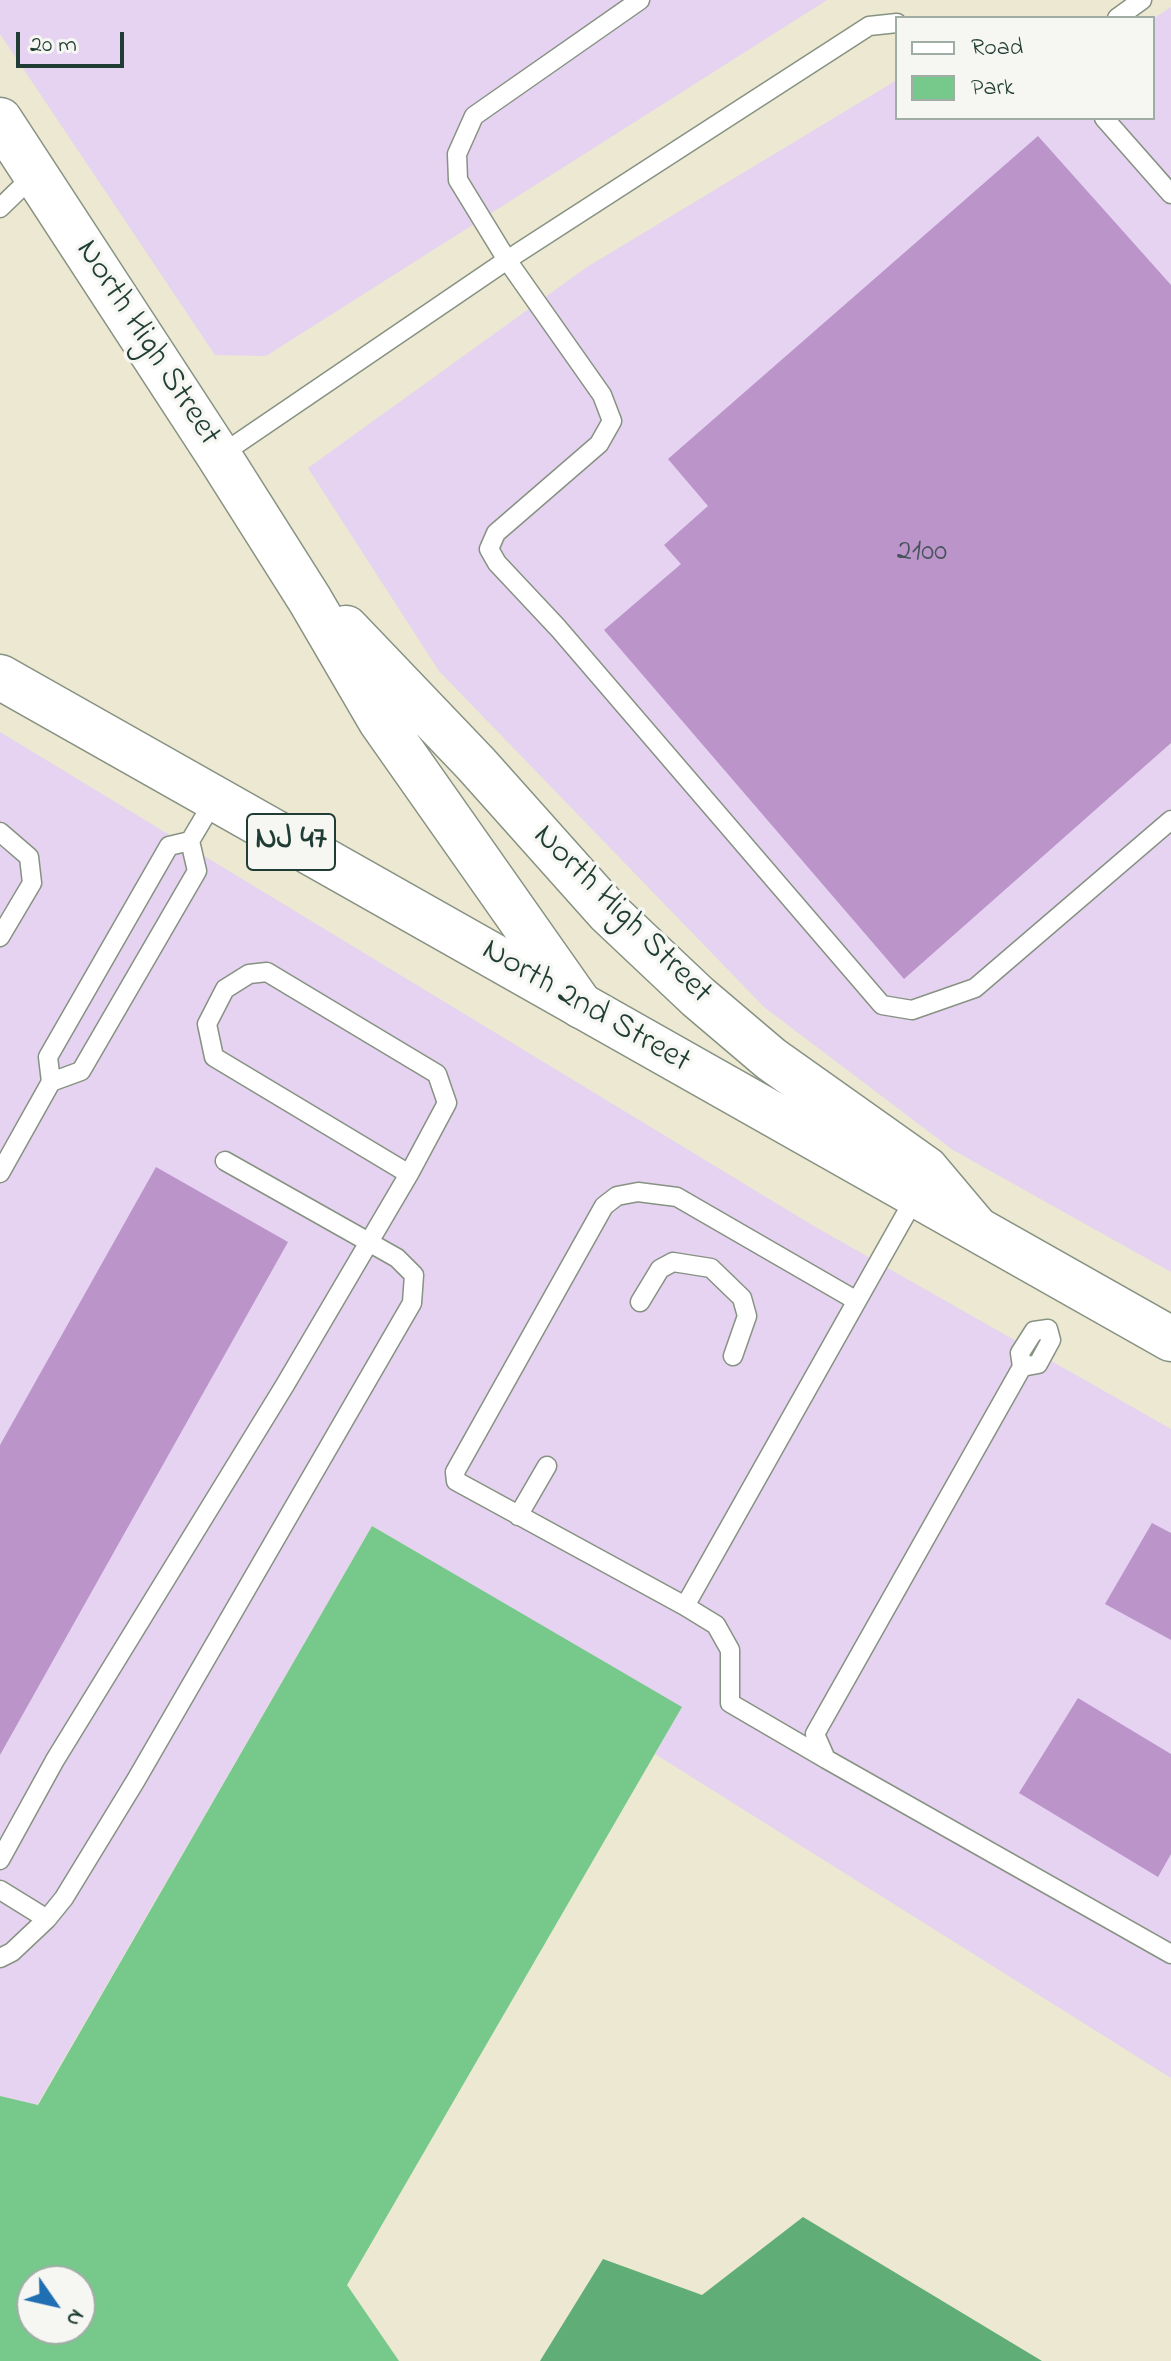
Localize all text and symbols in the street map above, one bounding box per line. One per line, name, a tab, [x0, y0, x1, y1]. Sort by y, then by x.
scale bar	[20, 16, 128, 66]
legend	[895, 16, 1155, 120]
text: 20 m	[30, 28, 77, 63]
text: Road	[971, 31, 1023, 66]
text: Park	[971, 71, 1014, 106]
street label: North High Street	[64, 233, 228, 455]
house number: 2100	[897, 536, 947, 572]
road number: NJ 47	[247, 814, 335, 870]
street label: North High Street	[523, 818, 719, 1014]
street label: North 2nd Street	[473, 932, 697, 1084]
north arrow	[16, 2265, 96, 2345]
text: N	[57, 2302, 92, 2332]

